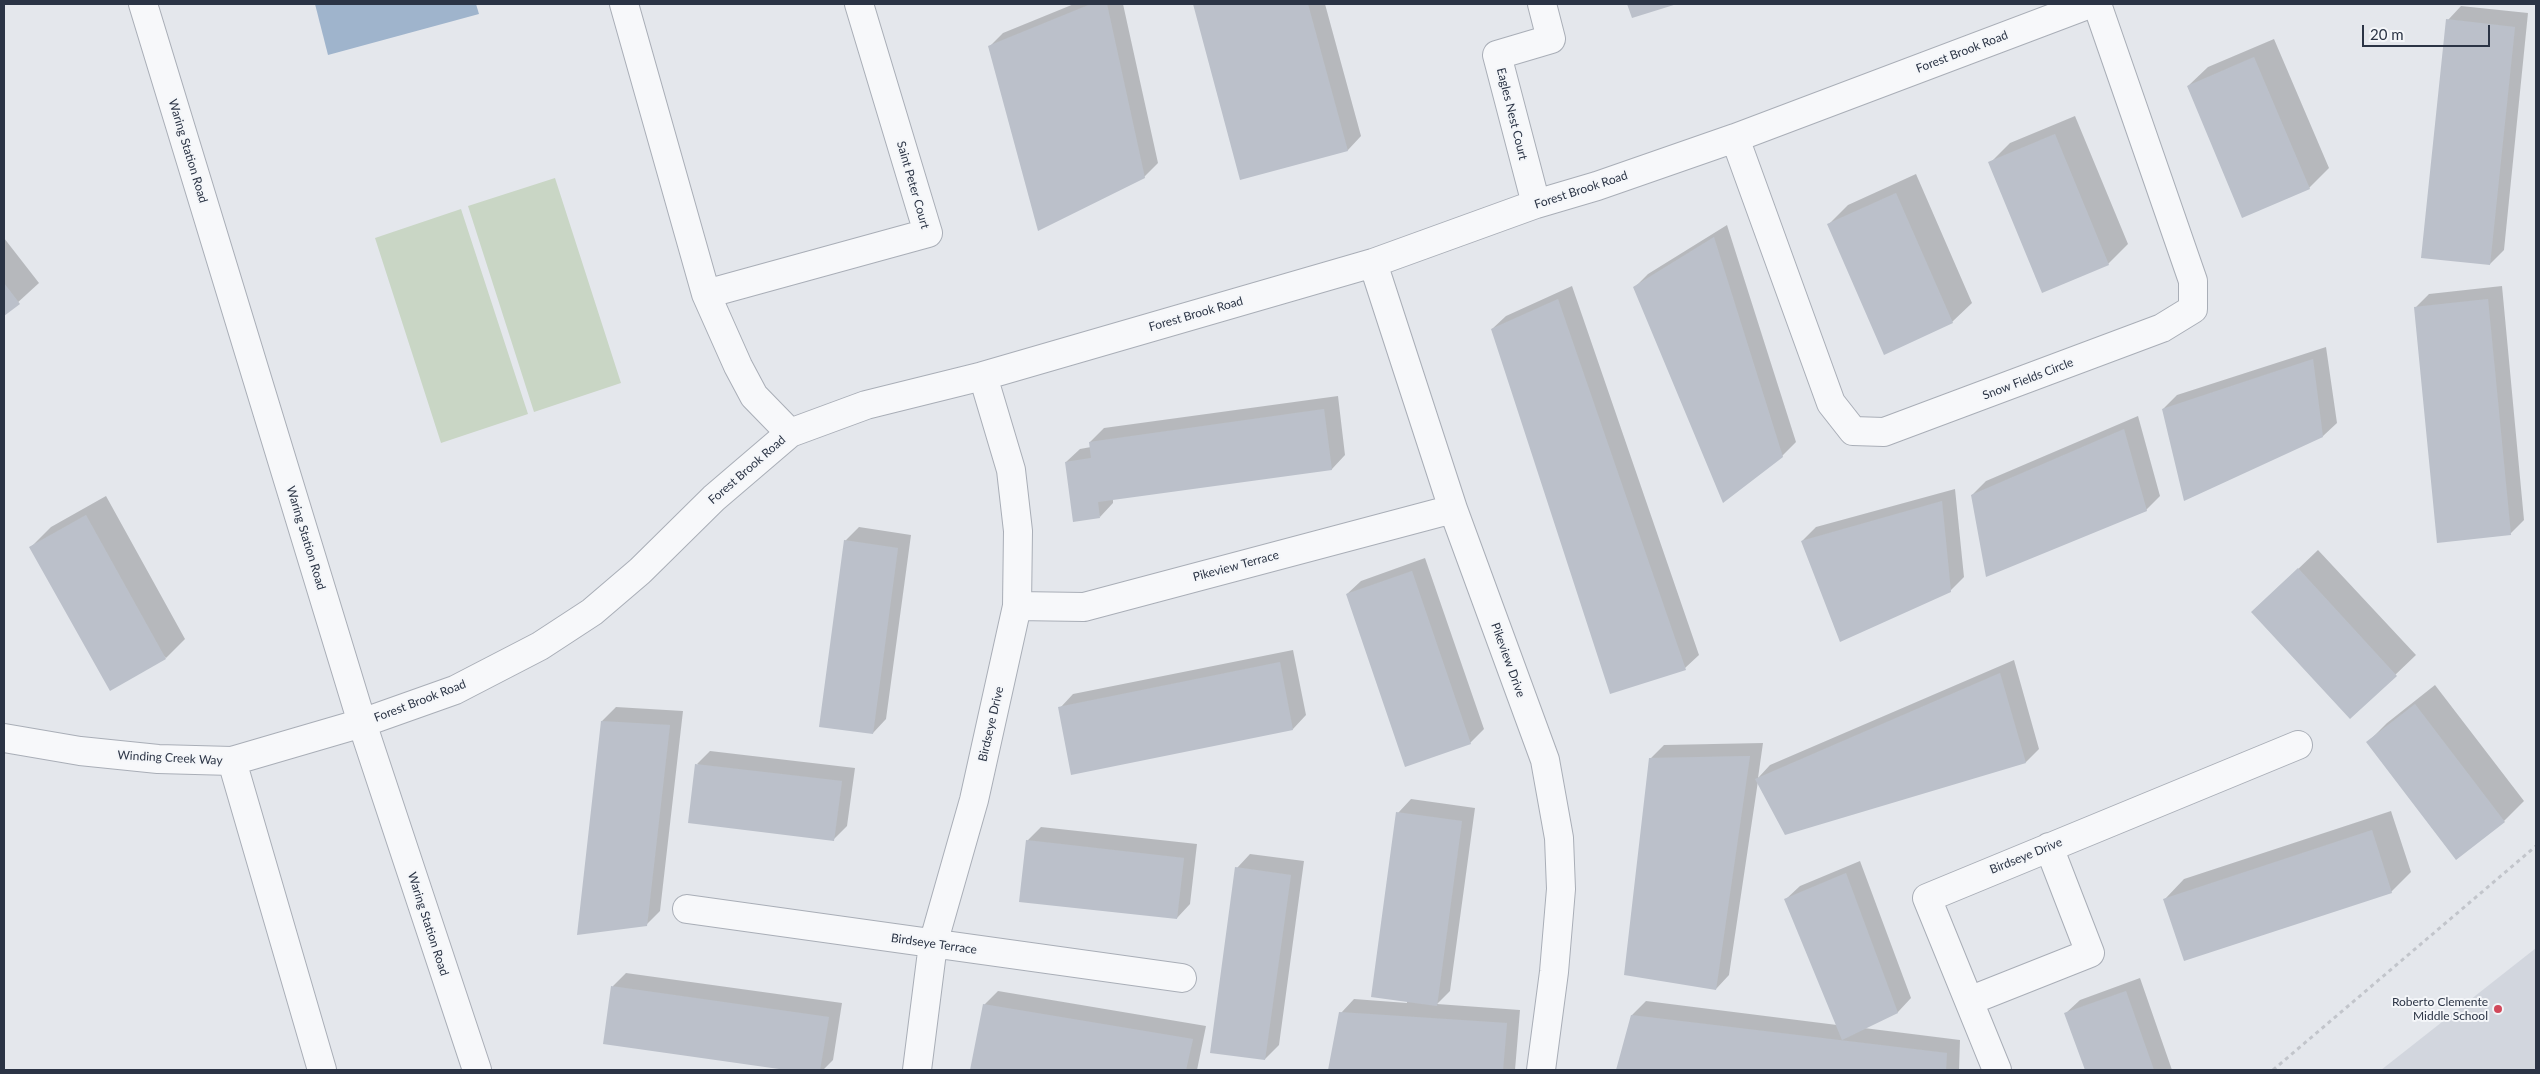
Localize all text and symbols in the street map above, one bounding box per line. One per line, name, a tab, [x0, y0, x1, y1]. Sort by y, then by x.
scale bar	[2365, 15, 2492, 47]
text: 20 m	[2370, 25, 2404, 43]
street label: Forest Brook Road	[1914, 28, 2010, 76]
street label: Eagles Nest Court	[1494, 66, 1530, 162]
street label: Waring Station Road	[165, 97, 211, 205]
street label: Saint Peter Court	[894, 139, 932, 231]
street label: Forest Brook Road	[1533, 168, 1629, 212]
street label: Forest Brook Road	[1147, 294, 1245, 334]
street label: Snow Fields Circle	[1981, 355, 2075, 403]
street label: Forest Brook Road	[706, 433, 788, 507]
street label: Waring Station Road	[283, 484, 329, 592]
street label: Pikeview Terrace	[1191, 548, 1281, 584]
street label: Pikeview Drive	[1488, 621, 1528, 699]
street label: Forest Brook Road	[372, 677, 468, 725]
street label: Birdseye Drive	[975, 685, 1007, 763]
street label: Winding Creek Way	[117, 748, 223, 768]
street label: Birdseye Drive	[1988, 835, 2064, 877]
street label: Waring Station Road	[404, 870, 452, 978]
street label: Birdseye Terrace	[890, 931, 978, 957]
place label: Roberto Clemente Middle School	[2392, 995, 2488, 1023]
marker: Roberto Clemente Middle School	[2492, 1003, 2504, 1015]

